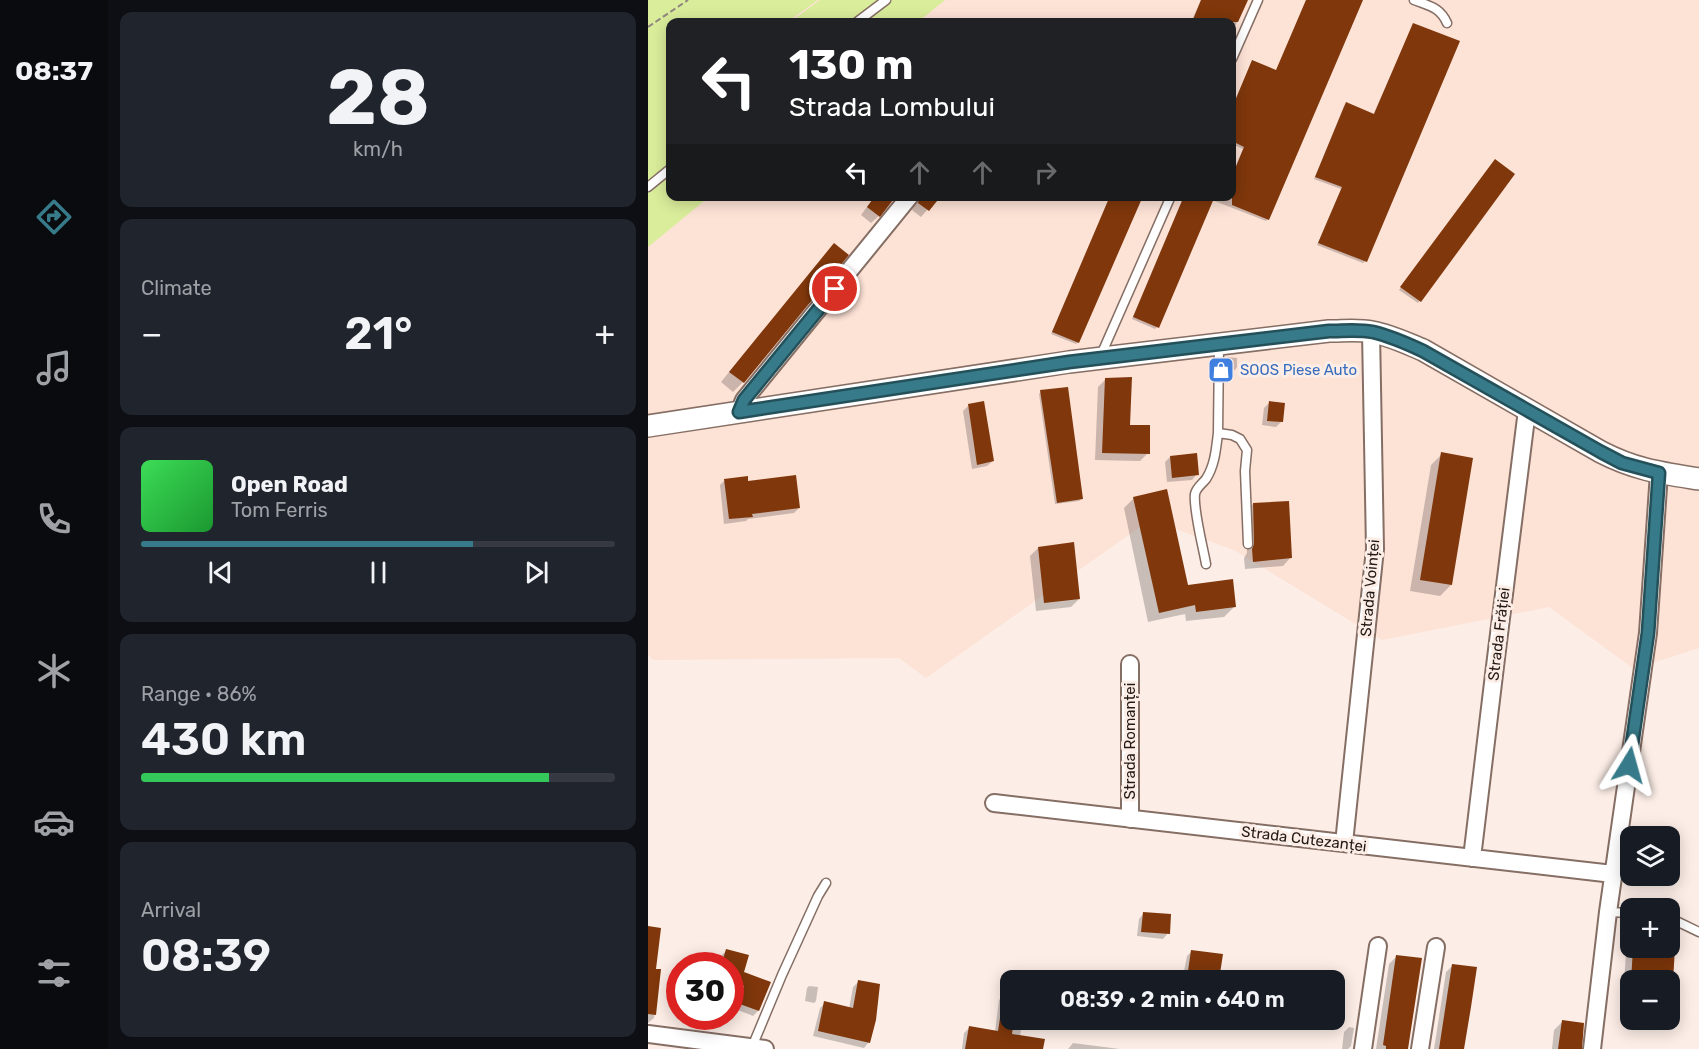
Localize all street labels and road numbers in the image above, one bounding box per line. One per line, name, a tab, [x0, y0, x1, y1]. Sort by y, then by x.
street label: Strada Voinței	[1357, 539, 1383, 637]
street label: Strada Frăției	[1484, 586, 1514, 682]
street label: Strada Romanței	[1121, 683, 1139, 799]
street label: Strada Cutezanței	[1240, 822, 1368, 856]

